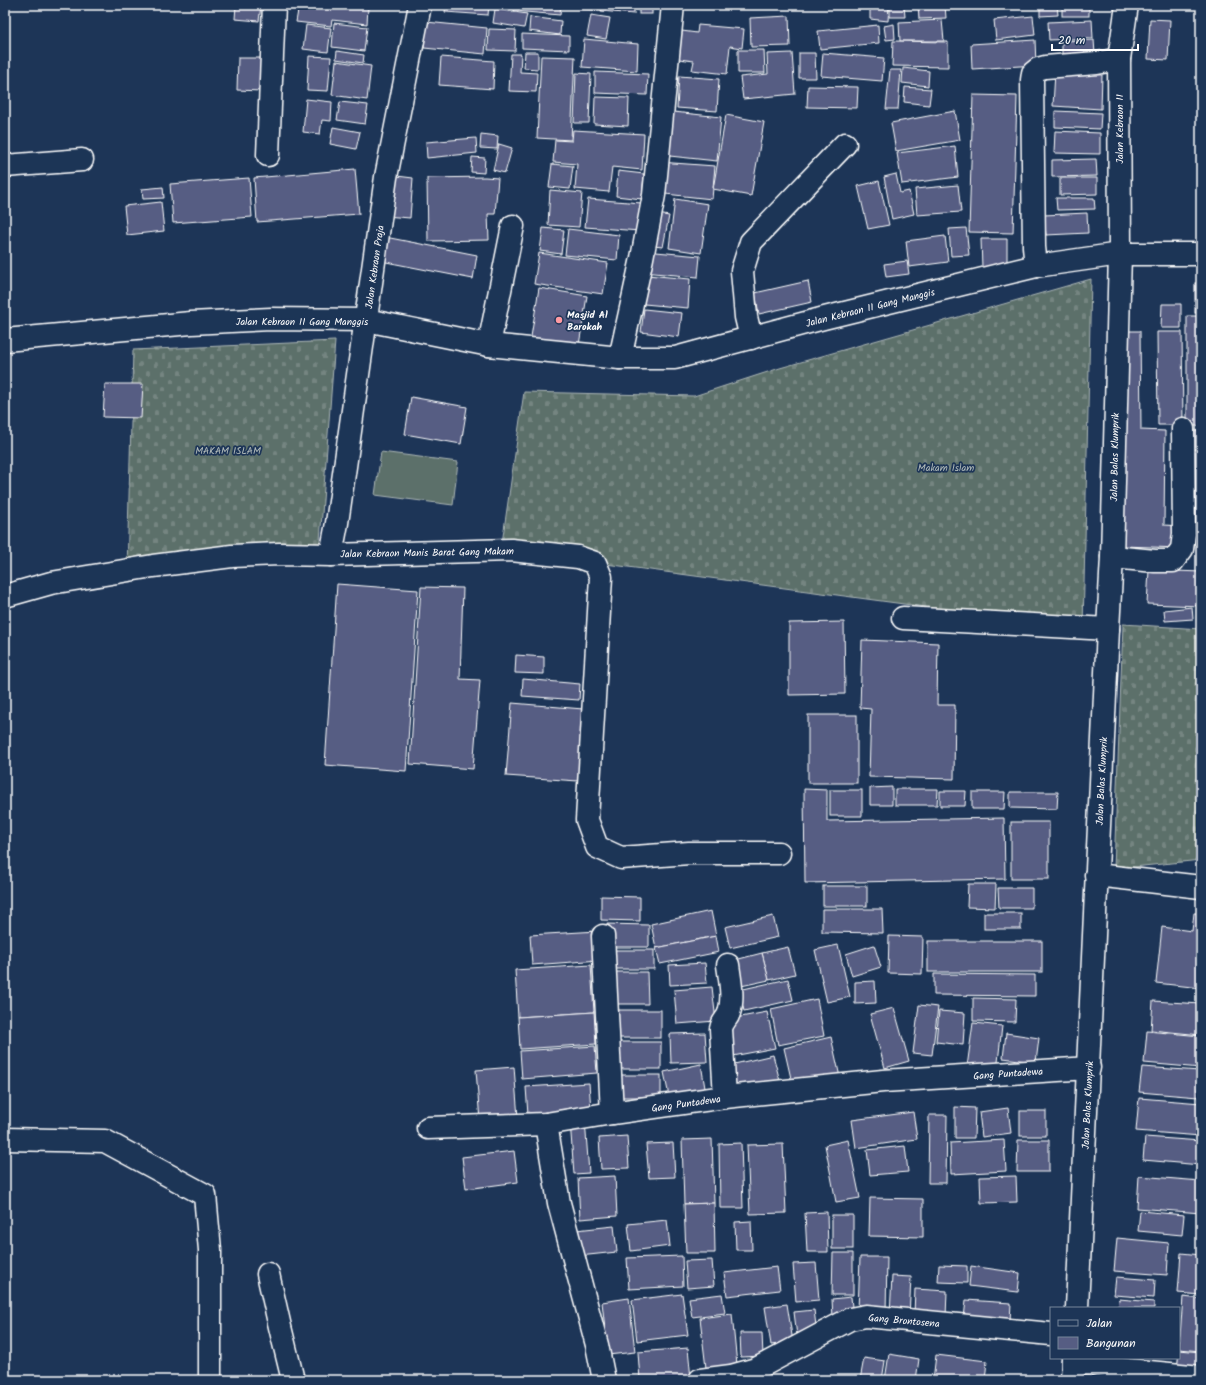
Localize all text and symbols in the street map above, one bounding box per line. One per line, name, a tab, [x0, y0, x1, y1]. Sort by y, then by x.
scale bar	[1052, 26, 1138, 52]
text: 20 m	[1058, 31, 1086, 50]
street label: Jalan Kebraon II	[1112, 94, 1128, 164]
street label: Jalan Kebraon Praja	[361, 224, 389, 310]
street label: Jalan Kebraon II Gang Manggis	[804, 284, 937, 332]
place label: Masjid Al Barokah	[567, 307, 608, 335]
street label: Jalan Kebraon II Gang Manggis	[236, 314, 369, 330]
marker: Masjid Al Barokah	[554, 315, 564, 325]
street label: Jalan Balas Klumprik	[1106, 412, 1124, 501]
park label: MAKAM ISLAM	[195, 443, 261, 459]
park label: Makam Islam	[918, 460, 974, 476]
street label: Jalan Kebraon Manis Barat Gang Makam	[340, 543, 514, 563]
street label: Jalan Balas Klumprik	[1092, 736, 1112, 826]
street label: Jalan Balas Klumprik	[1078, 1060, 1098, 1150]
street label: Gang Puntadewa	[973, 1064, 1044, 1084]
street label: Gang Puntadewa	[650, 1091, 722, 1117]
legend	[1050, 1307, 1180, 1359]
street label: Gang Brontosena	[868, 1310, 941, 1332]
text: Jalan	[1086, 1314, 1112, 1333]
text: Bangunan	[1086, 1334, 1136, 1353]

